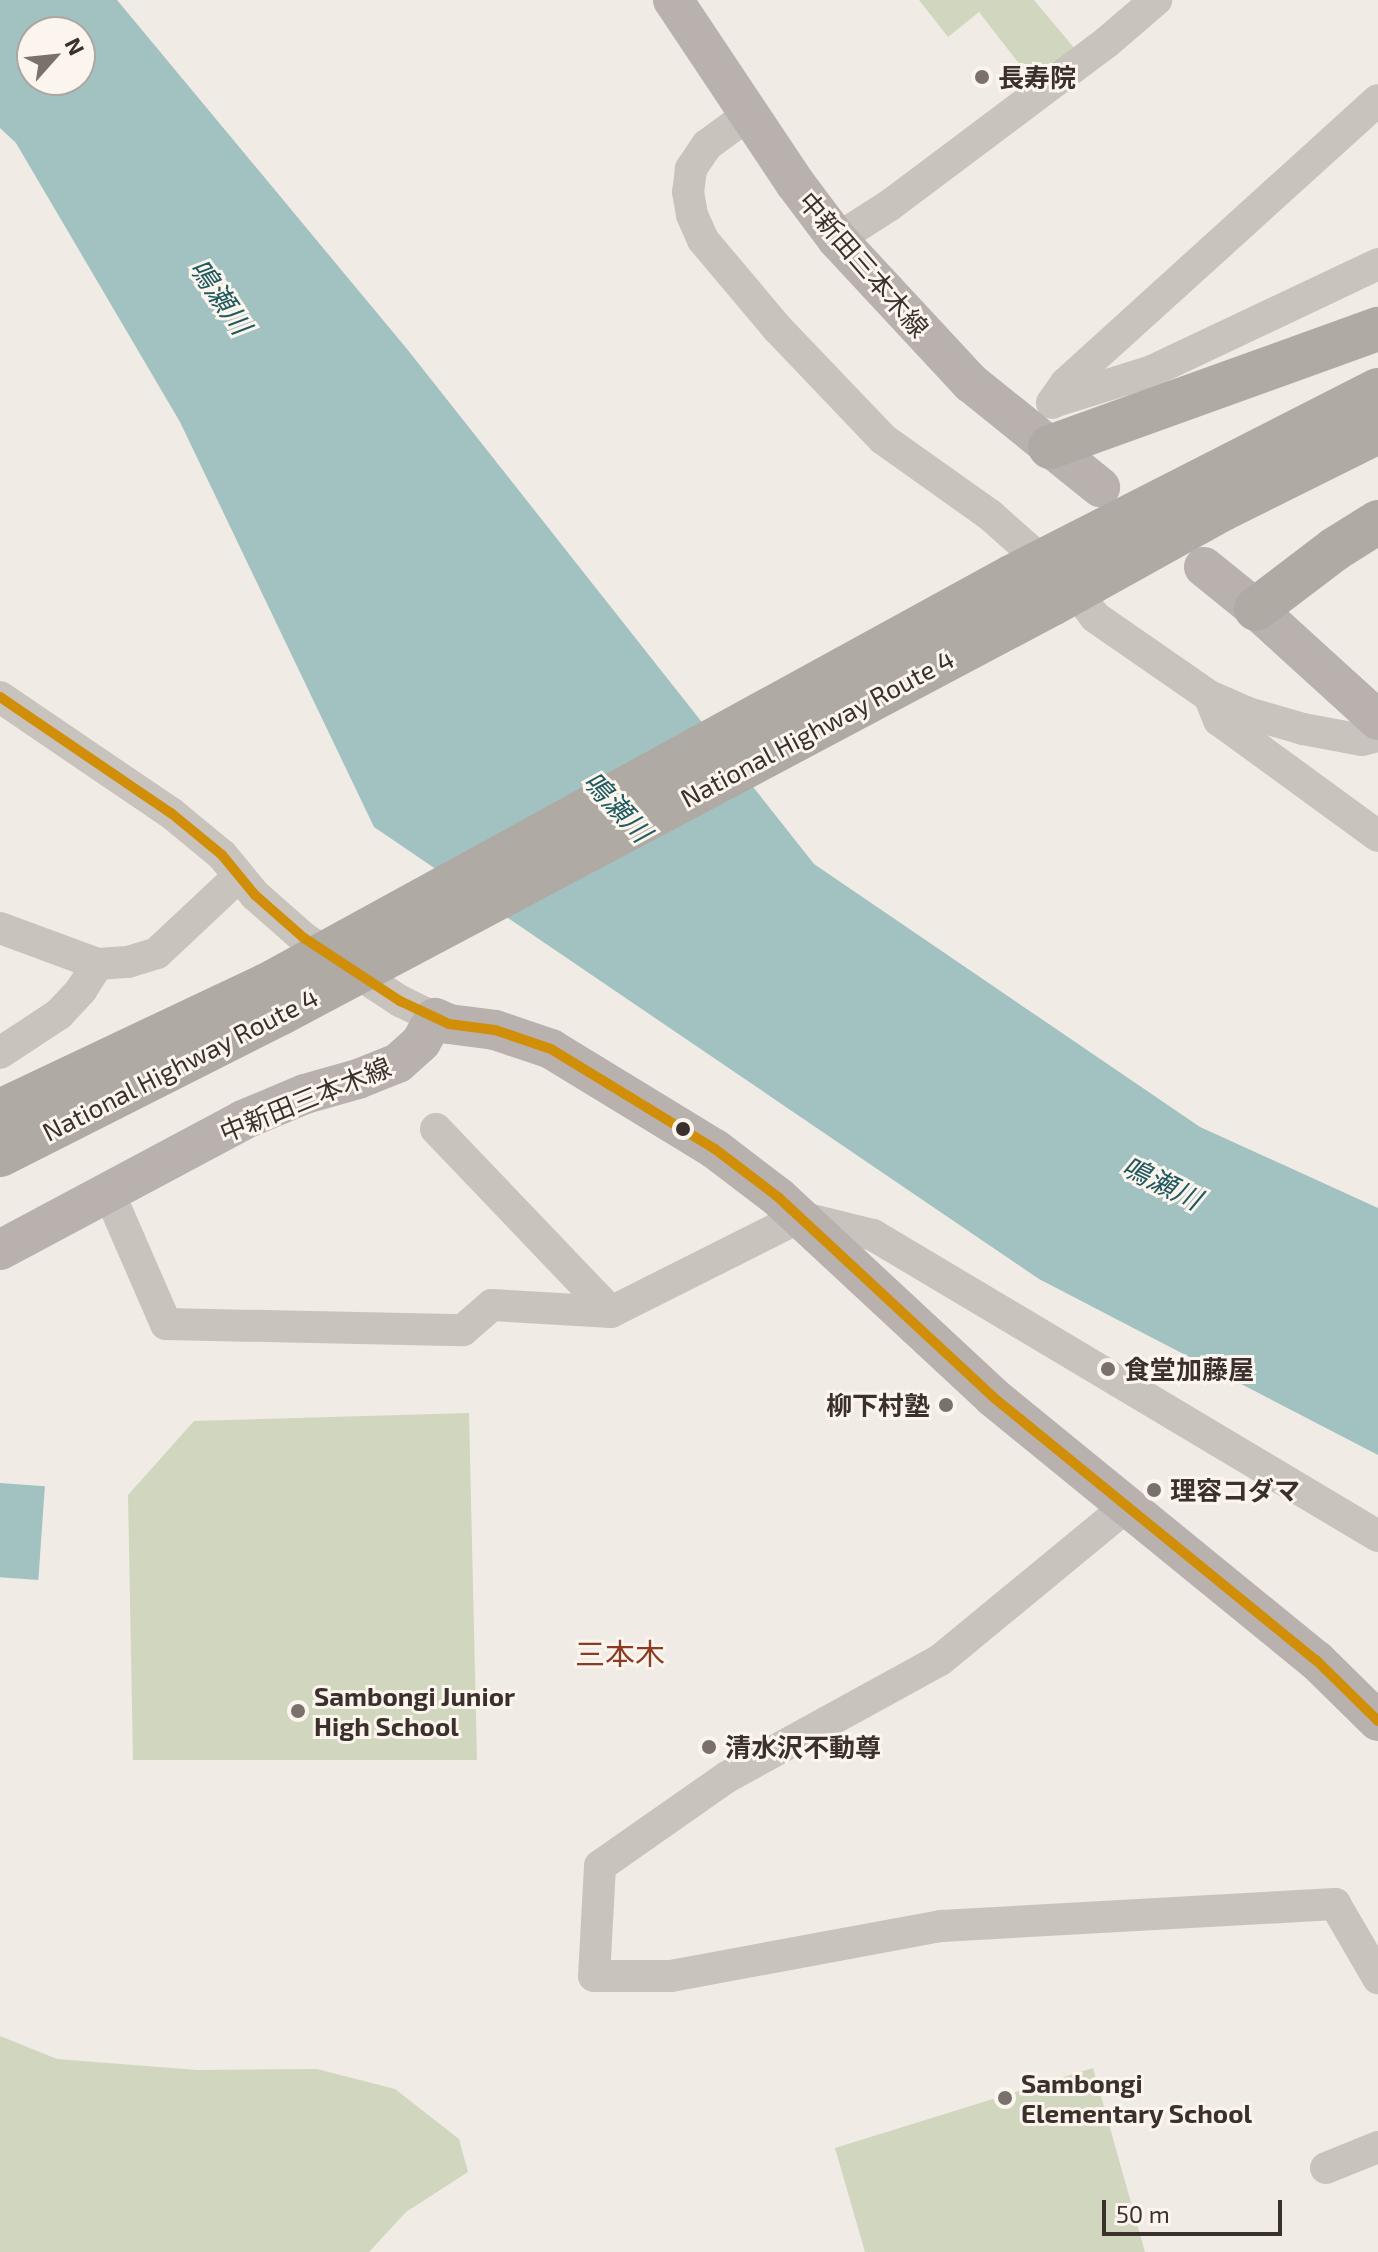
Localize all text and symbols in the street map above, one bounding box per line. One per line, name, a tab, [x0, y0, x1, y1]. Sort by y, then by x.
north arrow	[16, 16, 96, 96]
text: N	[60, 33, 91, 59]
place label: 長寿院	[998, 61, 1076, 93]
marker: 長寿院	[973, 68, 991, 86]
street label: 中新田三本木線	[793, 185, 935, 343]
water label: 鳴瀬川	[183, 252, 259, 340]
street label: National Highway Route 4	[674, 642, 960, 814]
water label: 鳴瀬川	[577, 764, 659, 848]
street label: National Highway Route 4	[36, 981, 324, 1147]
street label: 中新田三本木線	[215, 1050, 395, 1148]
unlabelled marker	[675, 1121, 691, 1137]
water label: 鳴瀬川	[1117, 1148, 1207, 1216]
place label: 食堂加藤屋	[1124, 1353, 1254, 1385]
marker: 食堂加藤屋	[1099, 1360, 1117, 1378]
place label: 柳下村塾	[826, 1389, 930, 1421]
marker: 柳下村塾	[937, 1396, 955, 1414]
place label: 理容コダマ	[1170, 1474, 1300, 1506]
marker: 理容コダマ	[1145, 1481, 1163, 1499]
district label: 三本木	[575, 1635, 665, 1671]
place label: Sambongi Junior High School	[314, 1680, 516, 1742]
marker: Sambongi Junior High School	[289, 1702, 307, 1720]
place label: 清水沢不動尊	[725, 1731, 881, 1763]
marker: 清水沢不動尊	[700, 1738, 718, 1756]
place label: Sambongi Elementary School	[1021, 2067, 1253, 2128]
marker: Sambongi Elementary School	[996, 2089, 1014, 2107]
scale bar	[1106, 2184, 1286, 2234]
text: 50 m	[1116, 2199, 1170, 2228]

